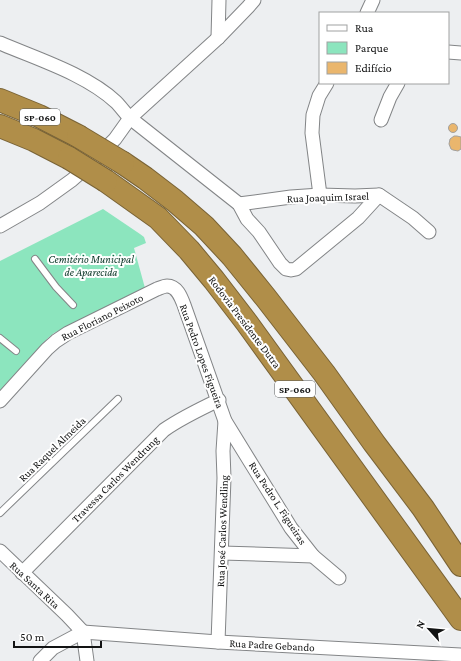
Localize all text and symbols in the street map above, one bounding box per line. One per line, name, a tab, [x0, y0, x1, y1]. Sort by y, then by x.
legend	[319, 12, 449, 84]
text: Rua	[355, 21, 374, 35]
text: Parque	[355, 41, 388, 55]
text: Edifício	[355, 61, 392, 75]
road number: SP-060	[20, 109, 60, 125]
street label: Rua Joaquim Israel	[287, 190, 369, 205]
park label: Cemitério Municipal de Aparecida	[48, 253, 134, 279]
street label: Rodovia Presidente Dutra	[207, 274, 283, 370]
street label: Rua Floriano Peixoto	[59, 291, 146, 343]
street label: Rua Pedro Lopes Figueira	[177, 302, 226, 410]
road number: SP-060	[275, 381, 315, 397]
street label: Rua Raquel Almeida	[16, 414, 88, 485]
street label: Travessa Carlos Wendrung	[69, 433, 162, 526]
street label: Rua Pedro L. Figueiras	[246, 459, 309, 547]
street label: Rua José Carlos Wendling	[214, 474, 231, 587]
street label: Rua Santa Rita	[8, 559, 62, 611]
north arrow	[409, 609, 449, 649]
text: N	[413, 618, 427, 631]
scale bar	[14, 623, 101, 649]
text: 50 m	[20, 630, 45, 644]
street label: Rua Padre Gebando	[229, 637, 315, 653]

